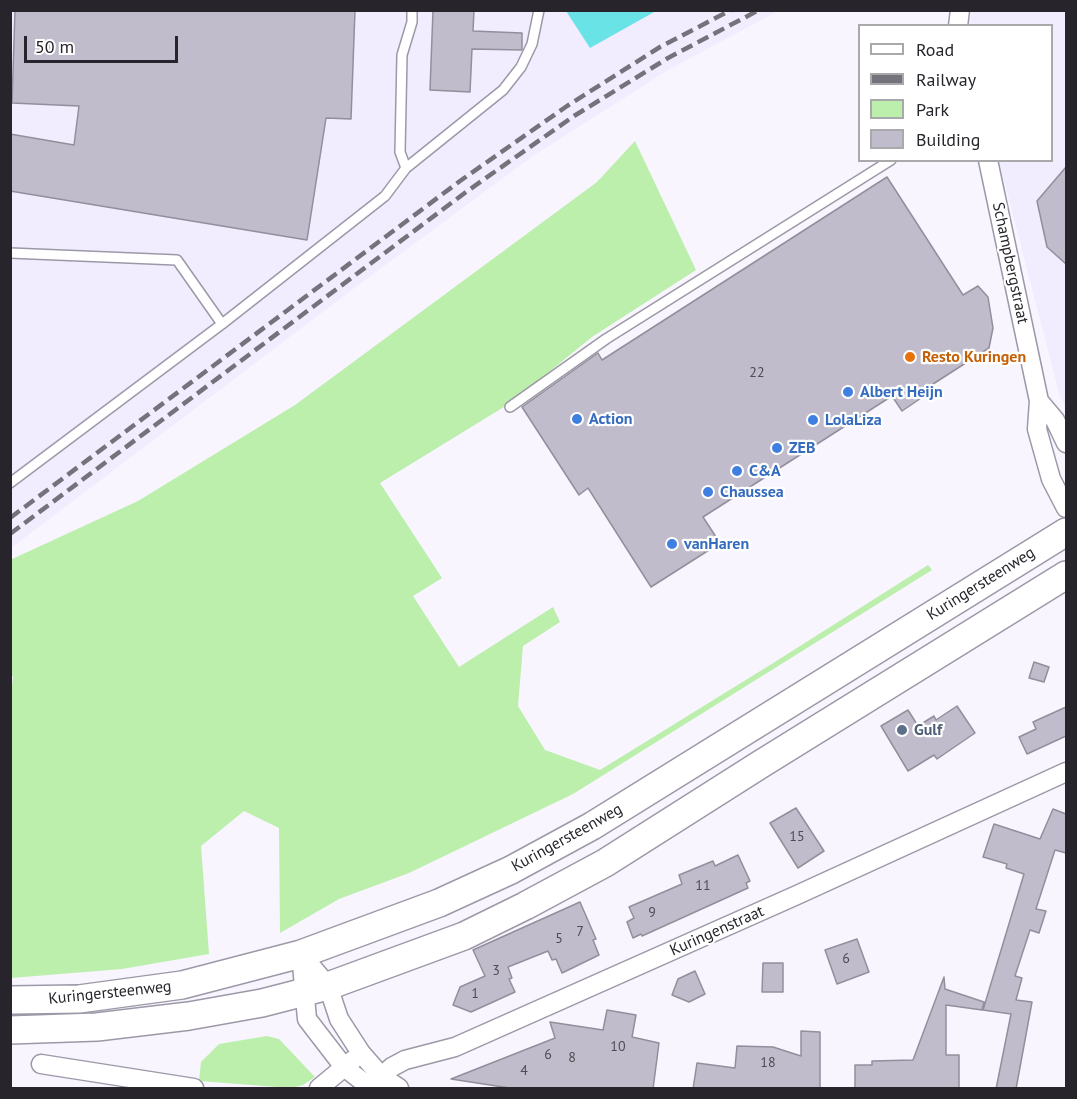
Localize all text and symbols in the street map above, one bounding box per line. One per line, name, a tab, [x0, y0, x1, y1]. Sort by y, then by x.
scale bar	[27, 24, 182, 62]
legend	[858, 24, 1053, 162]
text: 50 m	[35, 35, 74, 58]
text: Road	[916, 38, 954, 61]
text: Railway	[916, 68, 976, 91]
text: Park	[916, 98, 949, 121]
text: Building	[916, 128, 980, 151]
street label: Schampbergstraat	[988, 200, 1032, 326]
place label: Resto Kuringen	[922, 347, 1026, 367]
marker: Resto Kuringen	[903, 350, 917, 364]
house number: 22	[749, 365, 765, 381]
place label: Albert Heijn	[860, 382, 943, 402]
marker: Albert Heijn	[841, 385, 855, 399]
place label: Action	[589, 409, 633, 429]
place label: LolaLiza	[825, 410, 882, 430]
marker: Action	[570, 412, 584, 426]
marker: LolaLiza	[806, 413, 820, 427]
place label: ZEB	[789, 438, 815, 458]
marker: ZEB	[770, 441, 784, 455]
place label: C&A	[749, 461, 781, 481]
marker: C&A	[730, 464, 744, 478]
place label: Chaussea	[720, 482, 784, 502]
marker: Chaussea	[701, 485, 715, 499]
place label: vanHaren	[684, 534, 749, 554]
marker: vanHaren	[665, 537, 679, 551]
street label: Kuringersteenweg	[924, 543, 1038, 625]
place label: Gulf	[914, 720, 942, 740]
marker: Gulf	[895, 723, 909, 737]
street label: Kuringersteenweg	[508, 800, 626, 876]
house number: 15	[789, 829, 805, 845]
house number: 11	[695, 878, 711, 894]
street label: Kuringenstraat	[667, 902, 767, 960]
house number: 9	[648, 905, 656, 921]
house number: 7	[576, 924, 584, 940]
house number: 5	[555, 931, 563, 947]
house number: 6	[842, 951, 850, 967]
house number: 3	[492, 963, 500, 979]
street label: Kuringersteenweg	[48, 977, 172, 1009]
house number: 1	[471, 986, 479, 1002]
house number: 10	[610, 1039, 626, 1055]
house number: 6	[544, 1047, 552, 1063]
house number: 8	[568, 1050, 576, 1066]
house number: 18	[760, 1055, 776, 1071]
house number: 4	[520, 1063, 528, 1079]

